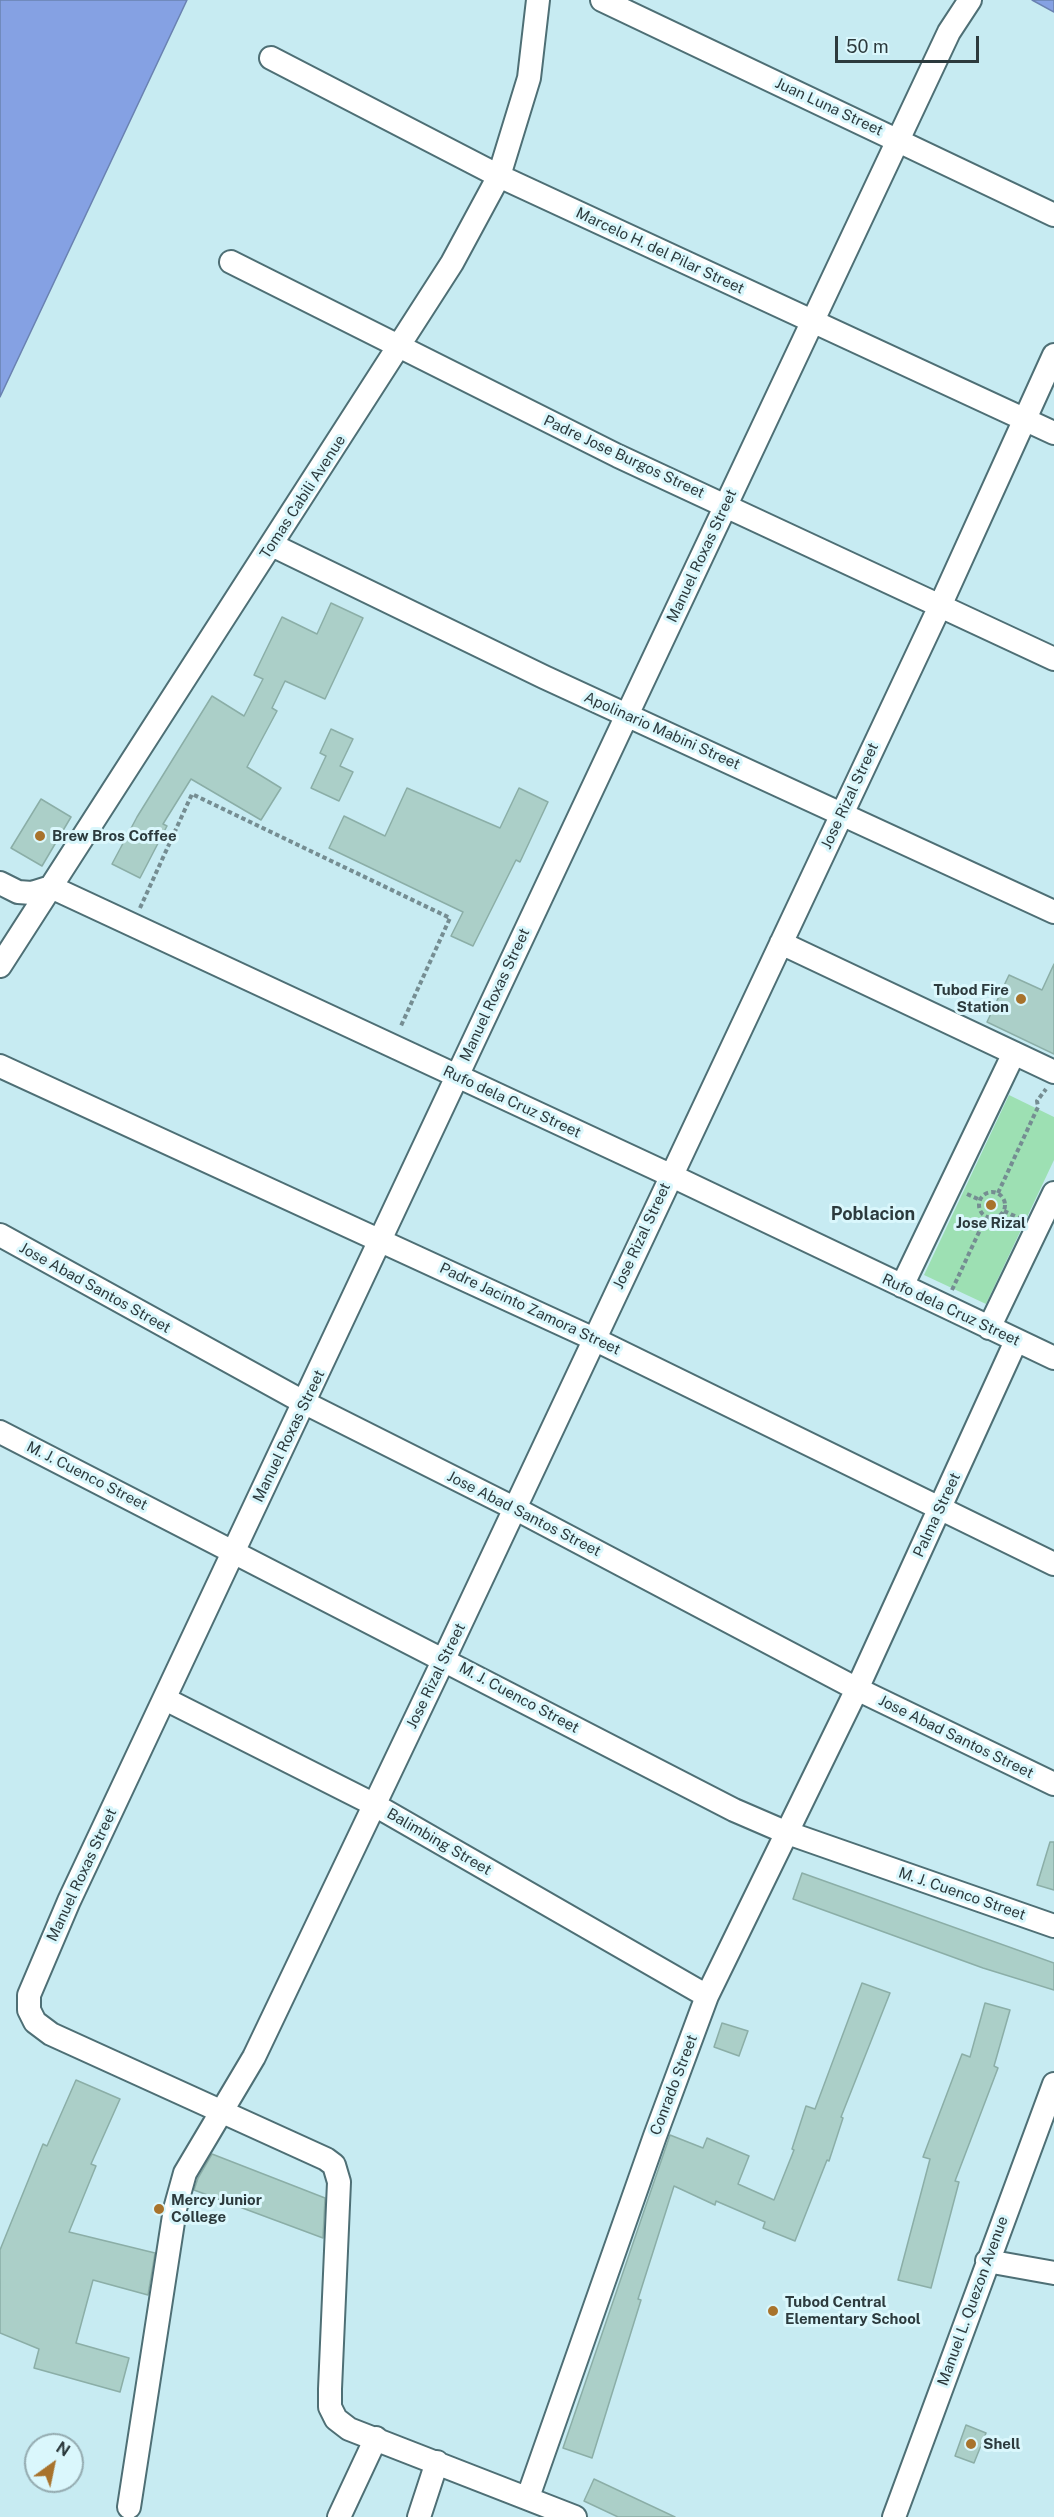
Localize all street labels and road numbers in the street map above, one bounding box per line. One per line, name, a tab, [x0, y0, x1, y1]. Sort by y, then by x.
street label: Juan Luna Street	[772, 74, 886, 140]
street label: Marcelo H. del Pilar Street	[573, 204, 747, 298]
street label: Padre Jose Burgos Street	[541, 412, 707, 502]
street label: Tomas Cabili Avenue	[256, 432, 350, 562]
street label: Manuel Roxas Street	[663, 487, 741, 625]
street label: Apolinario Mabini Street	[581, 688, 743, 774]
street label: Jose Rizal Street	[817, 740, 883, 852]
street label: Manuel Roxas Street	[456, 926, 534, 1064]
street label: Rufo dela Cruz Street	[440, 1062, 584, 1142]
street label: Jose Rizal Street	[609, 1180, 675, 1292]
street label: Jose Abad Santos Street	[16, 1239, 174, 1337]
street label: Padre Jacinto Zamora Street	[437, 1259, 623, 1359]
street label: Rufo dela Cruz Street	[879, 1270, 1023, 1350]
street label: Manuel Roxas Street	[249, 1367, 329, 1505]
street label: M. J. Cuenco Street	[24, 1438, 150, 1514]
street label: Jose Abad Santos Street	[444, 1467, 604, 1561]
street label: Palma Street	[910, 1470, 964, 1560]
street label: Jose Rizal Street	[403, 1620, 469, 1732]
street label: M. J. Cuenco Street	[456, 1659, 582, 1737]
street label: Jose Abad Santos Street	[876, 1692, 1036, 1782]
street label: Balimbing Street	[383, 1805, 495, 1879]
street label: Manuel Roxas Street	[43, 1806, 121, 1944]
street label: M. J. Cuenco Street	[896, 1864, 1028, 1924]
street label: Conrado Street	[647, 2032, 701, 2138]
street label: Manuel L. Quezon Avenue	[934, 2214, 1012, 2388]

